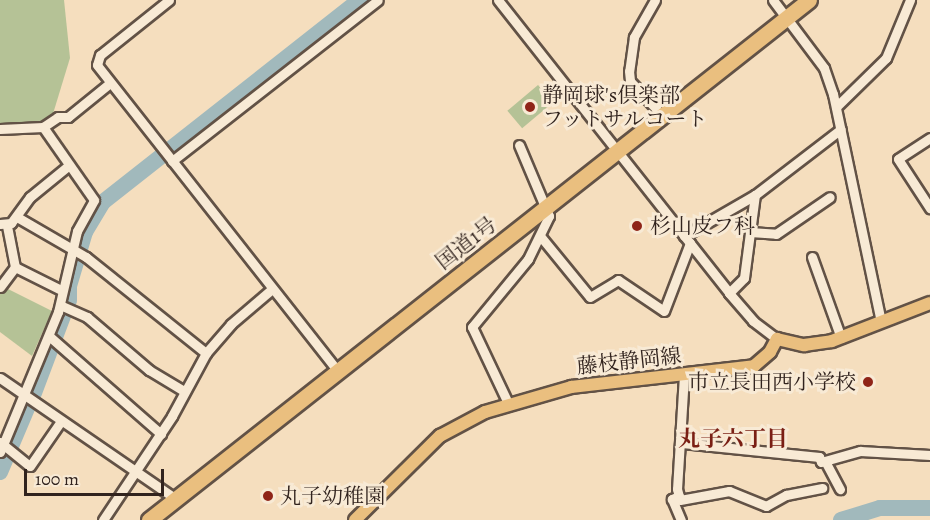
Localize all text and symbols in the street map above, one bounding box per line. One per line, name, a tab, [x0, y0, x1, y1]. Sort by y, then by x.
place label: 静岡球's倶楽部 フットサルコート	[542, 82, 710, 132]
marker: 静岡球's倶楽部 フットサルコート	[523, 100, 537, 114]
street label: 国道1号	[431, 211, 501, 275]
place label: 杉山皮フ科	[650, 213, 755, 239]
marker: 杉山皮フ科	[628, 217, 646, 235]
street label: 藤枝静岡線	[575, 343, 683, 379]
place label: 市立長田西小学校	[688, 369, 856, 395]
marker: 市立長田西小学校	[861, 375, 875, 389]
district label: 丸子六丁目	[678, 427, 788, 453]
scale bar	[27, 457, 166, 495]
text: 100 m	[35, 467, 79, 491]
place label: 丸子幼稚園	[280, 483, 385, 509]
marker: 丸子幼稚園	[261, 489, 275, 503]

